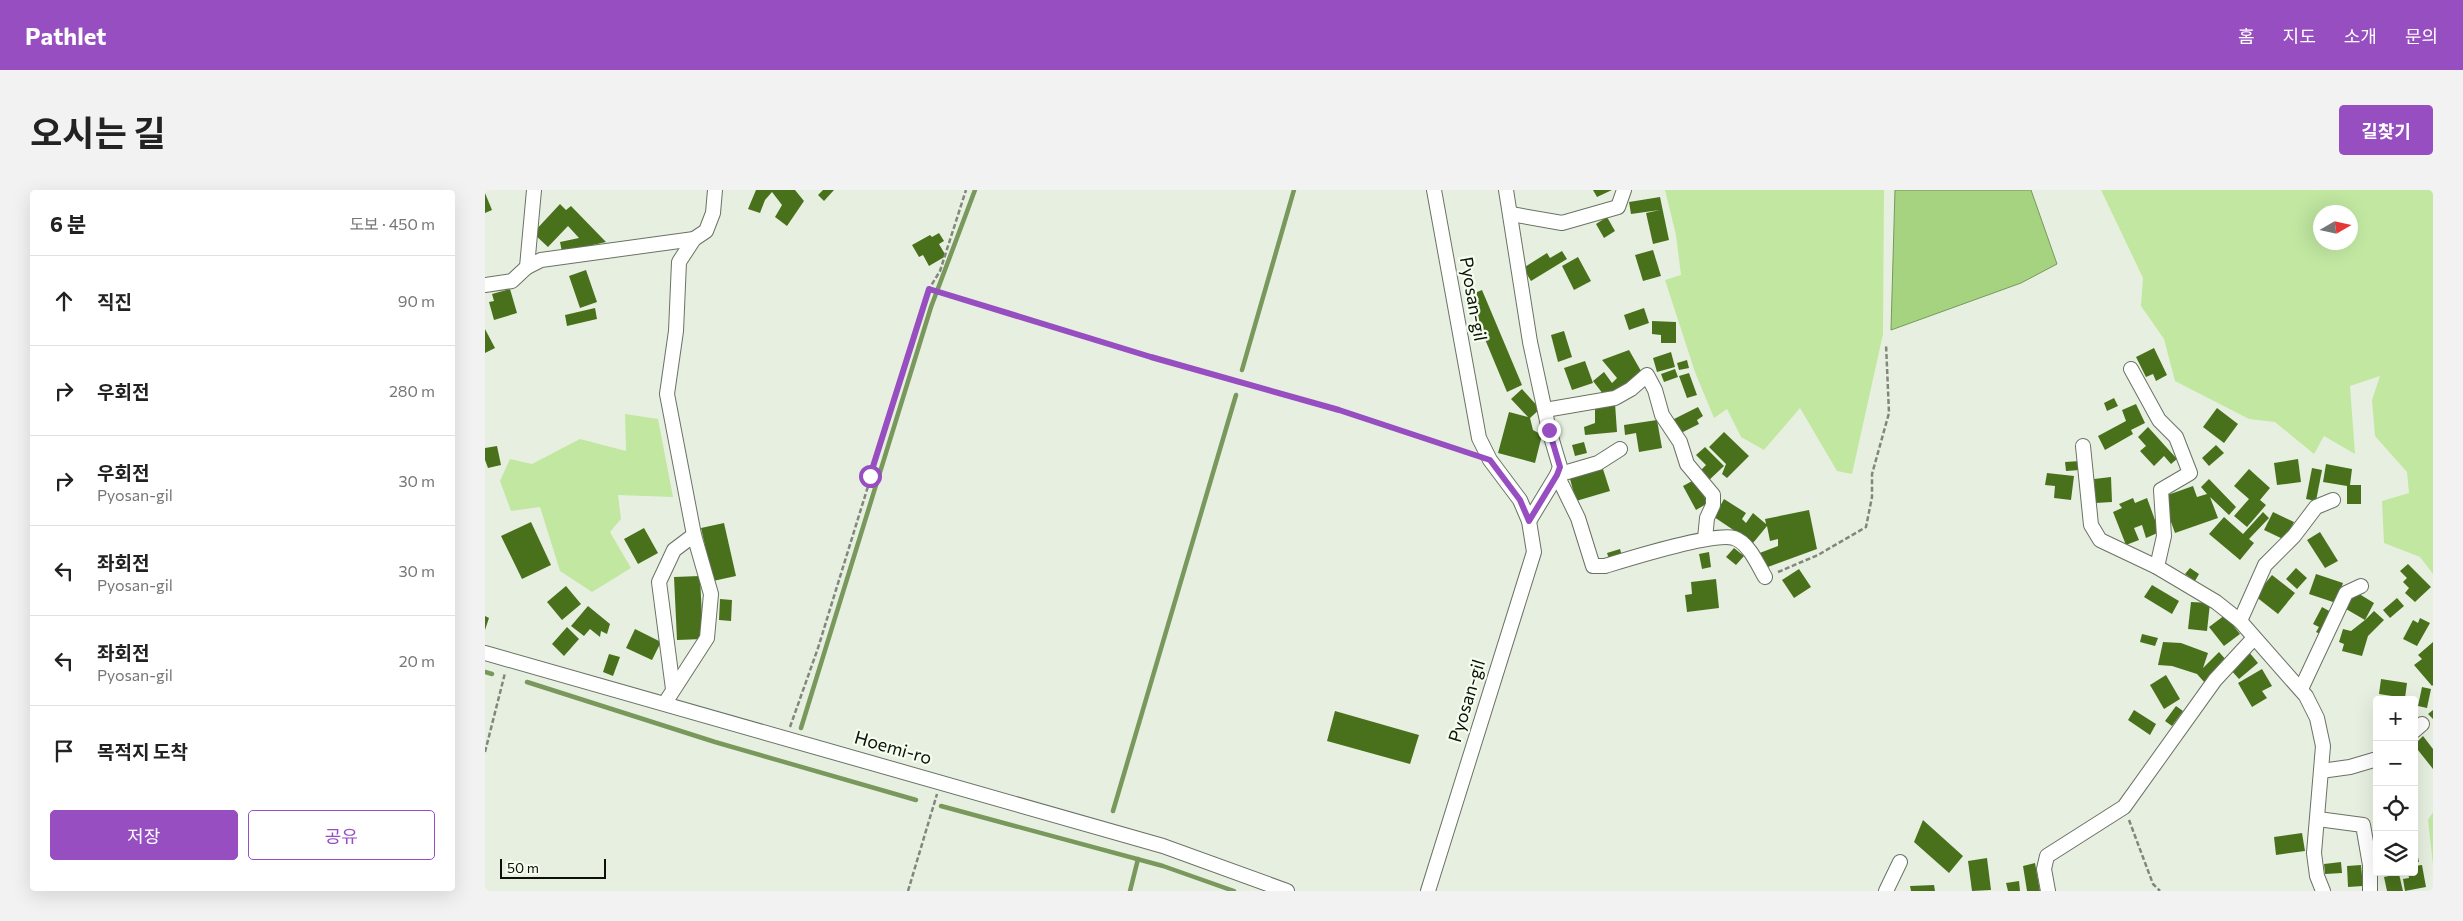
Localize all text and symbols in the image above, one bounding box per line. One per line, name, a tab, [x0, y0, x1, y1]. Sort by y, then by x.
text: Pathlet	[25, 21, 106, 50]
text: 홈	[2238, 25, 2255, 47]
text: 지도	[2283, 25, 2316, 47]
text: 소개	[2344, 25, 2377, 47]
text: 문의	[2405, 25, 2438, 47]
button: 길찾기	[2339, 105, 2433, 155]
text: 오시는 길	[30, 110, 166, 153]
north arrow	[2313, 205, 2358, 250]
text: 6 분	[50, 211, 86, 236]
text: 도보 · 450 m	[349, 214, 435, 233]
street label: Pyosan-gil	[1456, 255, 1492, 343]
icon: ahead	[50, 287, 78, 315]
text: 직진	[97, 290, 132, 313]
text: 90 m	[398, 291, 435, 310]
icon: right	[50, 377, 78, 405]
text: 우회전	[97, 380, 149, 403]
text: 280 m	[389, 381, 435, 400]
route end	[1538, 419, 1561, 442]
text: 우회전	[97, 461, 149, 484]
route start	[859, 465, 882, 488]
icon: right	[50, 467, 78, 495]
text: 30 m	[398, 471, 435, 490]
text: Pyosan-gil	[97, 485, 173, 504]
text: 좌회전	[97, 551, 149, 574]
icon: left	[50, 557, 78, 585]
text: 30 m	[398, 561, 435, 580]
text: Pyosan-gil	[97, 575, 173, 594]
text: 좌회전	[97, 641, 149, 664]
icon: left	[50, 647, 78, 675]
text: 20 m	[399, 651, 435, 670]
street label: Pyosan-gil	[1443, 657, 1489, 745]
text: Pyosan-gil	[97, 665, 173, 684]
map controls	[2373, 696, 2418, 876]
button: +	[2373, 696, 2418, 741]
street label: Hoemi-ro	[852, 726, 934, 769]
icon: arrive	[50, 737, 78, 765]
text: 목적지 도착	[97, 740, 188, 763]
button: −	[2373, 741, 2418, 786]
button: locate	[2373, 786, 2418, 831]
button: 저장	[50, 810, 238, 860]
button: 공유	[248, 810, 435, 860]
button: layers	[2373, 831, 2418, 876]
scale bar	[500, 856, 606, 879]
text: 50 m	[507, 859, 539, 876]

